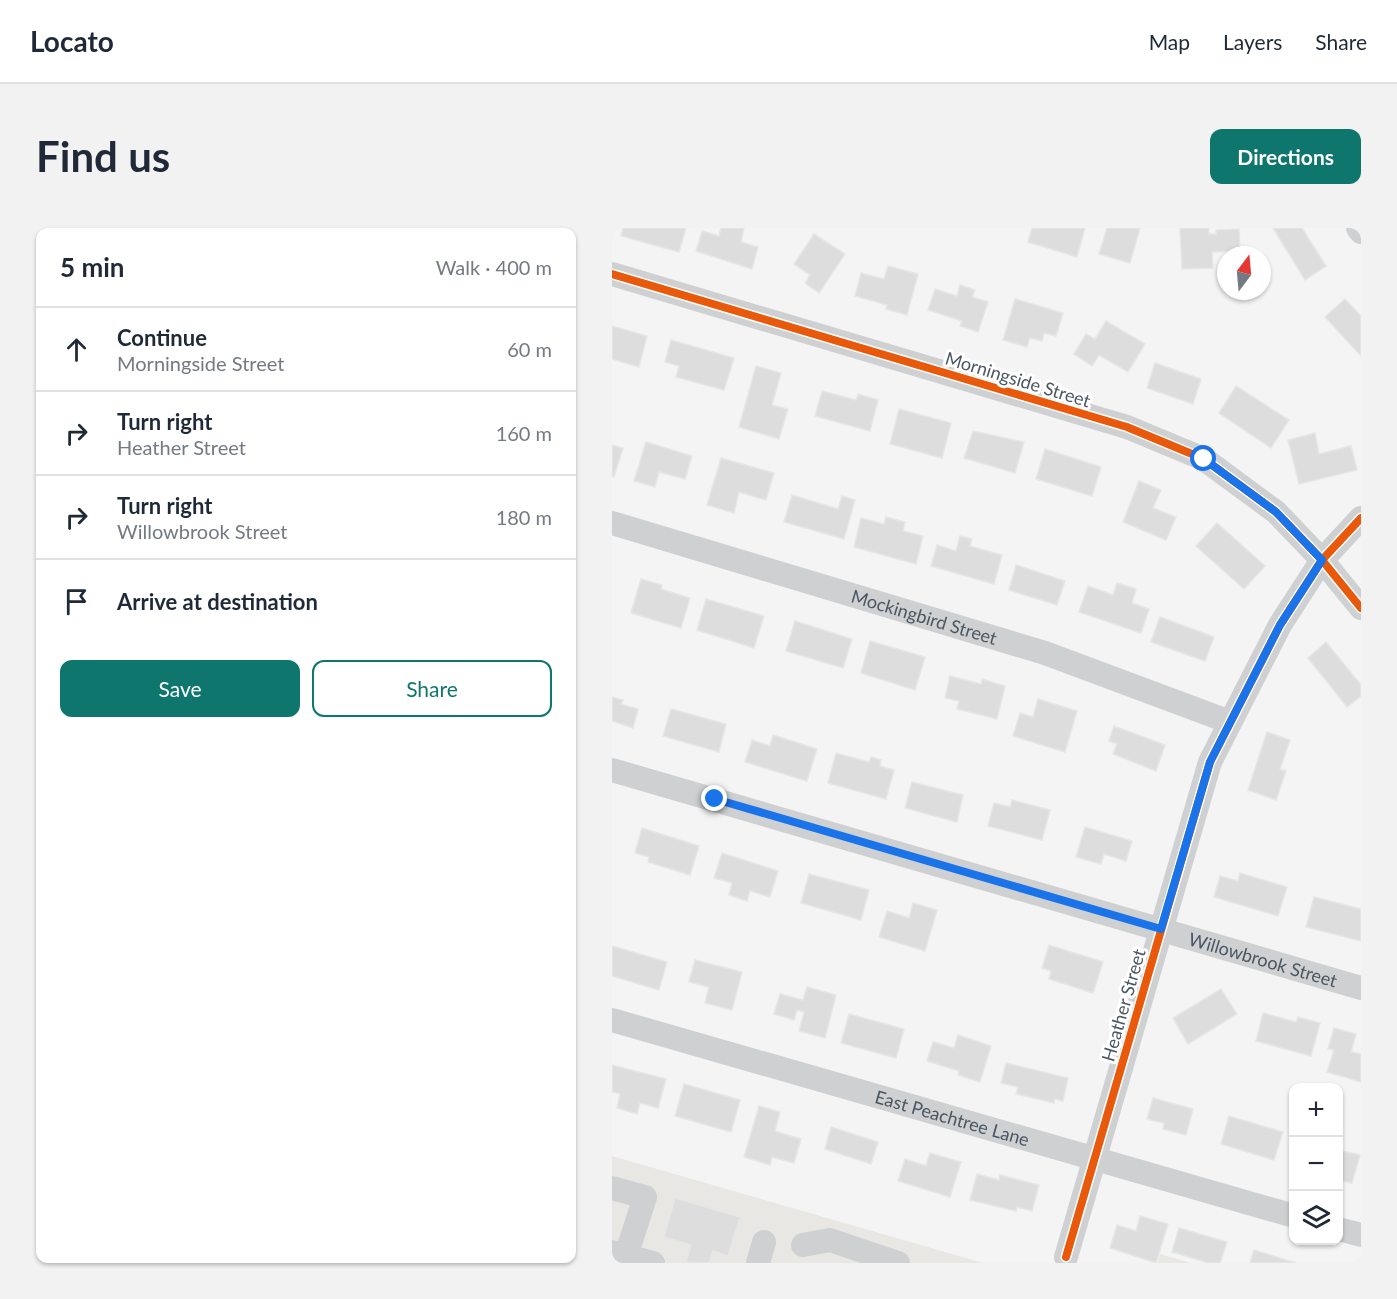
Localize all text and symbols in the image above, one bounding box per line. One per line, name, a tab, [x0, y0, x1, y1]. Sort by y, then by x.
text: Locato	[30, 24, 114, 58]
text: Map	[1149, 29, 1190, 54]
text: Layers	[1223, 29, 1282, 54]
text: Share	[1315, 29, 1367, 54]
button: Directions	[1210, 129, 1361, 184]
text: Find us	[36, 131, 170, 181]
north arrow	[1217, 246, 1271, 300]
text: 5 min	[60, 251, 124, 283]
text: Walk · 400 m	[436, 255, 552, 279]
text: Continue	[117, 324, 207, 351]
icon: ahead	[60, 333, 93, 366]
text: 60 m	[507, 337, 552, 361]
street label: Morningside Street	[943, 346, 1094, 412]
text: Morningside Street	[117, 351, 284, 375]
text: Turn right	[117, 408, 212, 435]
icon: right	[60, 417, 93, 450]
text: 160 m	[496, 421, 552, 445]
text: Heather Street	[117, 435, 246, 459]
route start	[1190, 445, 1216, 471]
text: Turn right	[117, 492, 212, 519]
icon: right	[60, 501, 93, 534]
text: 180 m	[496, 505, 552, 529]
text: Willowbrook Street	[117, 519, 287, 543]
icon: arrive	[60, 585, 93, 618]
street label: Mockingbird Street	[849, 585, 1000, 649]
text: Arrive at destination	[117, 588, 318, 615]
button: Save	[60, 660, 300, 717]
button: Share	[312, 660, 552, 717]
route end	[701, 785, 727, 811]
street label: Willowbrook Street	[1186, 927, 1340, 992]
street label: Heather Street	[1096, 946, 1150, 1064]
map controls	[1289, 1083, 1343, 1245]
button: +	[1289, 1083, 1343, 1137]
street label: East Peachtree Lane	[873, 1085, 1032, 1150]
button: −	[1289, 1137, 1343, 1191]
button: layers	[1289, 1191, 1343, 1245]

